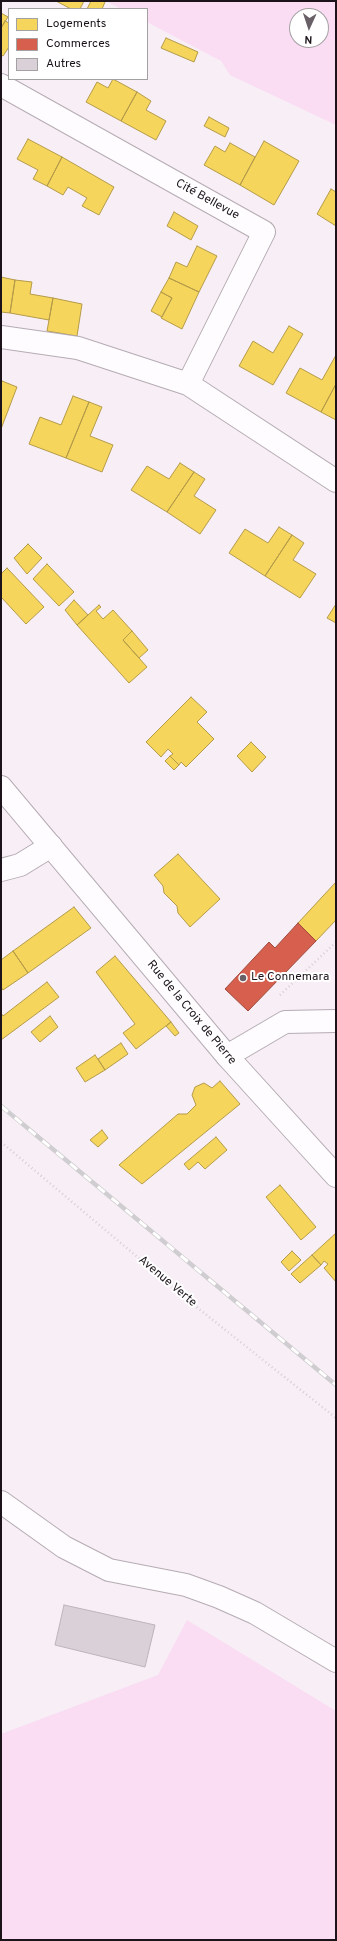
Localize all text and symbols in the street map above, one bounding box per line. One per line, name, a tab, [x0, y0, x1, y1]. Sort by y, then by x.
legend	[8, 8, 148, 80]
north arrow	[289, 8, 329, 48]
text: Logements	[46, 16, 106, 32]
text: N	[304, 32, 313, 46]
text: Commerces	[46, 36, 110, 52]
text: Autres	[46, 56, 81, 72]
street label: Cité Bellevue	[173, 177, 241, 223]
street label: Rue de la Croix de Pierre	[143, 958, 239, 1068]
place label: Le Connemara	[251, 971, 329, 985]
marker: Le Connemara	[238, 973, 248, 983]
street label: Avenue Verte	[135, 1253, 199, 1311]

